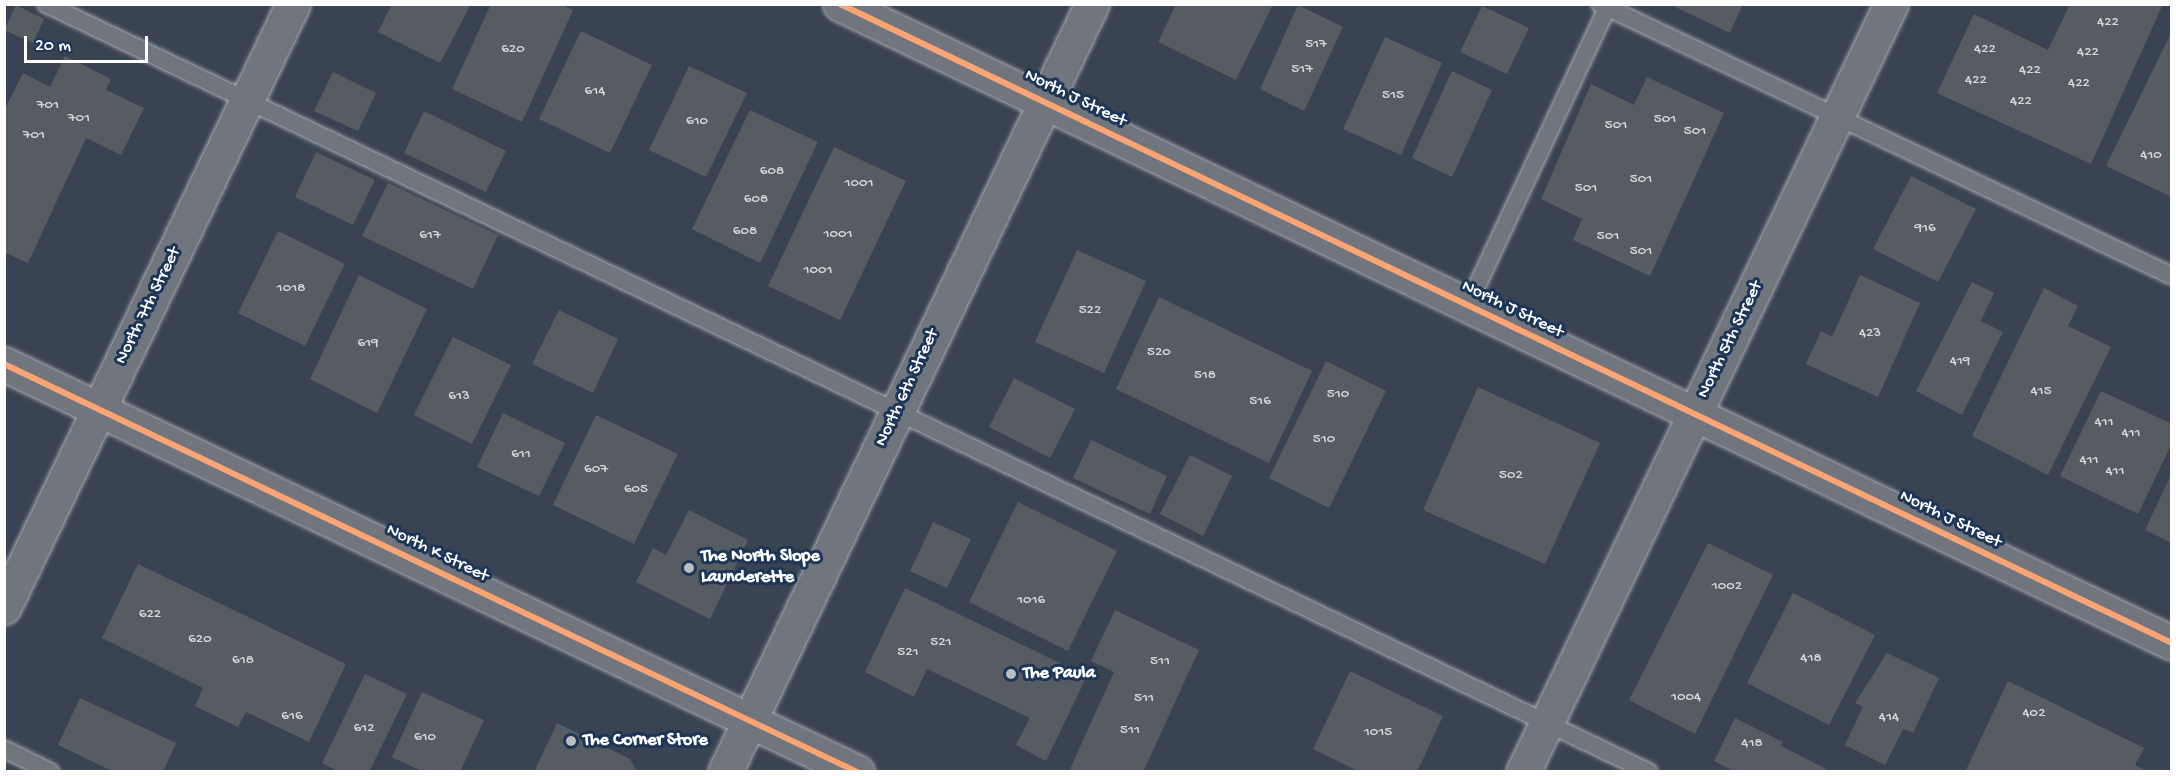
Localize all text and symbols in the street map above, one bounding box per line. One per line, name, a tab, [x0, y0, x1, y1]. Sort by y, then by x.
house number: 422	[2097, 14, 2119, 32]
scale bar	[27, 24, 152, 62]
text: 20 m	[35, 36, 71, 57]
house number: 517	[1305, 36, 1327, 54]
house number: 620	[501, 41, 525, 59]
house number: 422	[1974, 41, 1996, 59]
house number: 422	[2077, 44, 2099, 62]
house number: 517	[1291, 61, 1313, 79]
house number: 422	[2019, 62, 2041, 80]
street label: North J Street	[1021, 65, 1129, 133]
house number: 422	[1965, 72, 1987, 90]
house number: 422	[2068, 75, 2090, 93]
house number: 614	[585, 83, 605, 101]
house number: 515	[1382, 87, 1404, 105]
house number: 422	[2010, 93, 2032, 111]
house number: 701	[37, 97, 59, 115]
house number: 701	[68, 110, 90, 128]
house number: 501	[1654, 111, 1676, 129]
house number: 610	[686, 113, 708, 131]
house number: 501	[1605, 117, 1627, 135]
house number: 501	[1684, 123, 1706, 141]
house number: 701	[23, 127, 45, 145]
house number: 410	[2140, 147, 2162, 165]
house number: 608	[760, 163, 784, 181]
house number: 501	[1630, 171, 1652, 189]
house number: 1001	[844, 175, 874, 193]
house number: 501	[1575, 180, 1597, 198]
house number: 608	[744, 191, 768, 209]
house number: 916	[1914, 220, 1936, 238]
house number: 608	[733, 223, 757, 241]
house number: 1001	[823, 226, 853, 244]
house number: 617	[419, 227, 441, 245]
house number: 501	[1597, 228, 1619, 246]
house number: 501	[1630, 243, 1652, 261]
street label: North 7th Street	[111, 244, 187, 368]
house number: 1001	[803, 262, 833, 280]
street label: North J Street	[1458, 276, 1566, 344]
street label: North 5th Street	[1693, 278, 1769, 402]
house number: 1018	[277, 280, 305, 298]
house number: 522	[1079, 302, 1101, 320]
house number: 423	[1859, 325, 1881, 343]
street label: North 6th Street	[871, 326, 945, 450]
house number: 619	[357, 335, 379, 353]
house number: 520	[1147, 344, 1171, 362]
house number: 419	[1950, 353, 1970, 371]
house number: 518	[1194, 367, 1216, 385]
house number: 415	[2030, 383, 2052, 401]
house number: 510	[1327, 386, 1349, 404]
house number: 613	[448, 388, 470, 406]
house number: 516	[1249, 393, 1271, 411]
house number: 411	[2094, 414, 2114, 432]
house number: 411	[2121, 425, 2141, 443]
house number: 510	[1313, 431, 1335, 449]
house number: 611	[511, 446, 531, 464]
house number: 411	[2079, 452, 2099, 470]
house number: 607	[584, 461, 608, 479]
house number: 411	[2105, 463, 2125, 481]
house number: 502	[1499, 467, 1523, 485]
house number: 605	[624, 481, 648, 499]
street label: North J Street	[1896, 486, 2004, 554]
street label: North K Street	[382, 520, 492, 588]
place label: The North Slope Launderette	[701, 547, 820, 590]
marker: The North Slope Launderette	[682, 561, 696, 575]
house number: 1002	[1712, 578, 1742, 596]
house number: 1016	[1017, 592, 1045, 610]
house number: 622	[139, 606, 161, 624]
house number: 620	[188, 631, 212, 649]
house number: 521	[930, 634, 952, 652]
house number: 521	[897, 644, 919, 662]
house number: 418	[1800, 650, 1822, 668]
house number: 618	[232, 652, 254, 670]
house number: 511	[1150, 653, 1170, 671]
place label: The Paula	[1023, 663, 1095, 685]
marker: The Paula	[1004, 667, 1018, 681]
house number: 1004	[1671, 689, 1701, 707]
house number: 511	[1134, 690, 1154, 708]
house number: 402	[2023, 705, 2045, 723]
house number: 616	[281, 708, 303, 726]
house number: 414	[1879, 709, 1899, 727]
house number: 612	[353, 720, 375, 738]
house number: 511	[1120, 722, 1140, 740]
house number: 1015	[1364, 724, 1392, 742]
house number: 610	[414, 729, 436, 747]
place label: The Corner Store	[583, 730, 708, 752]
marker: The Corner Store	[564, 734, 578, 748]
house number: 418	[1741, 735, 1763, 753]

